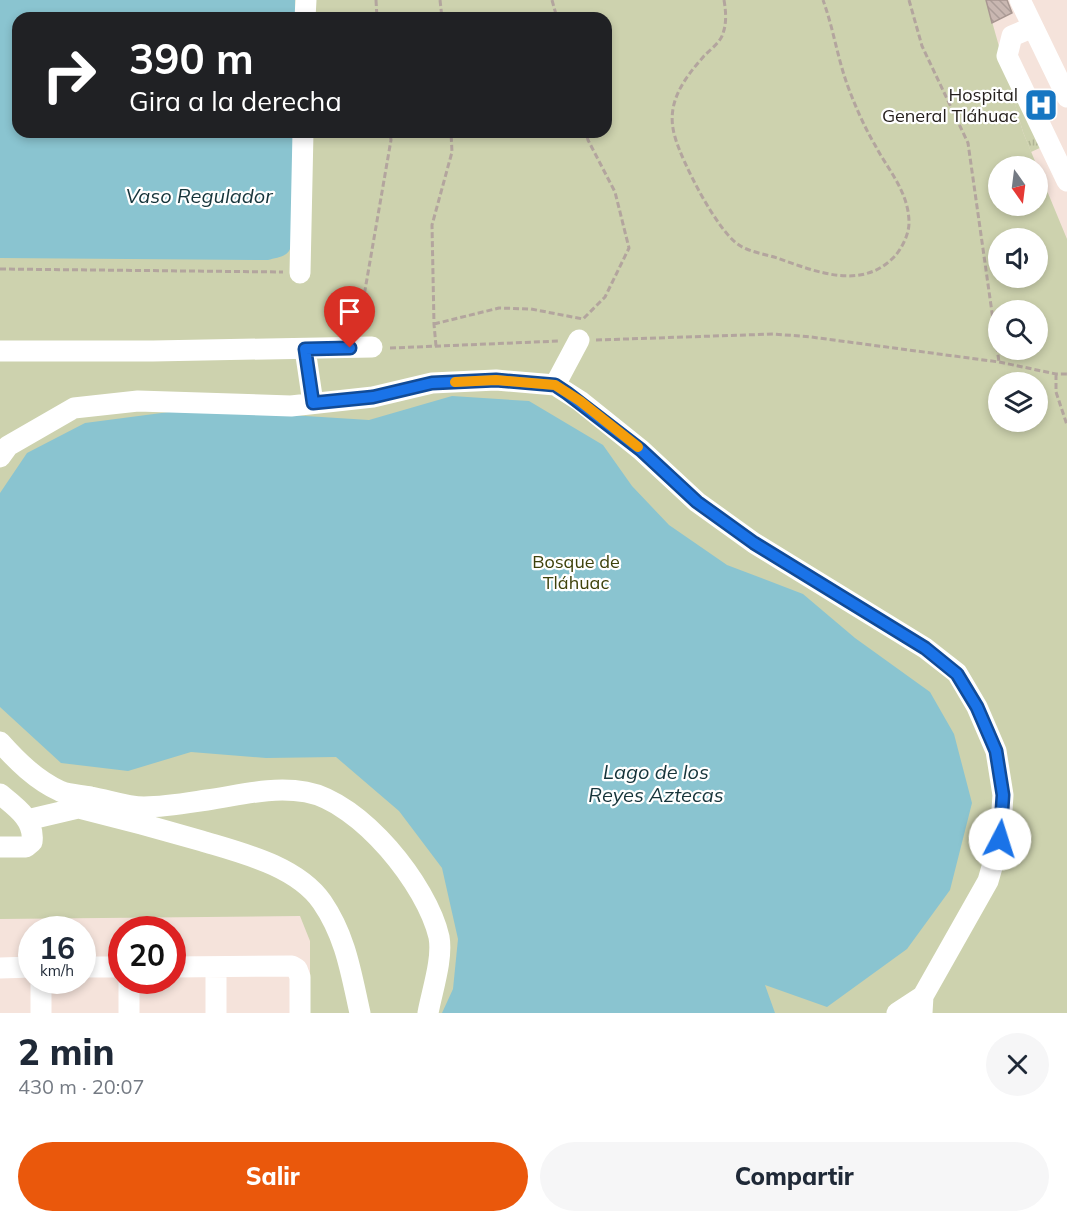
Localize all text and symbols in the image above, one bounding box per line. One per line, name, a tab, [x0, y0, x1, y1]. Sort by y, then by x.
text: 390 m	[129, 32, 254, 85]
icon: right	[30, 36, 108, 114]
place label: Hospital General Tláhuac	[882, 83, 1018, 127]
text: Gira a la derecha	[129, 84, 342, 118]
hospital icon: Hospital General Tláhuac	[1023, 87, 1059, 123]
north arrow	[988, 156, 1048, 216]
map controls	[988, 156, 1048, 432]
water label: Vaso Regulador	[126, 183, 273, 208]
button: sound	[988, 228, 1048, 288]
pin	[324, 286, 375, 348]
icon: arrive	[333, 295, 366, 328]
button: search	[988, 300, 1048, 360]
button: layers	[988, 372, 1048, 432]
park label: Bosque de Tláhuac	[532, 550, 620, 594]
water label: Lago de los Reyes Aztecas	[588, 759, 724, 807]
position arrow	[968, 807, 1032, 871]
speed limit sign: 20	[108, 916, 186, 994]
text: 16	[39, 929, 75, 967]
text: km/h	[40, 961, 74, 980]
text: 2 min	[18, 1029, 114, 1074]
button: close	[986, 1033, 1049, 1096]
text: 430 m · 20:07	[18, 1074, 144, 1099]
button: Salir	[18, 1142, 528, 1211]
button: Compartir	[540, 1142, 1049, 1211]

